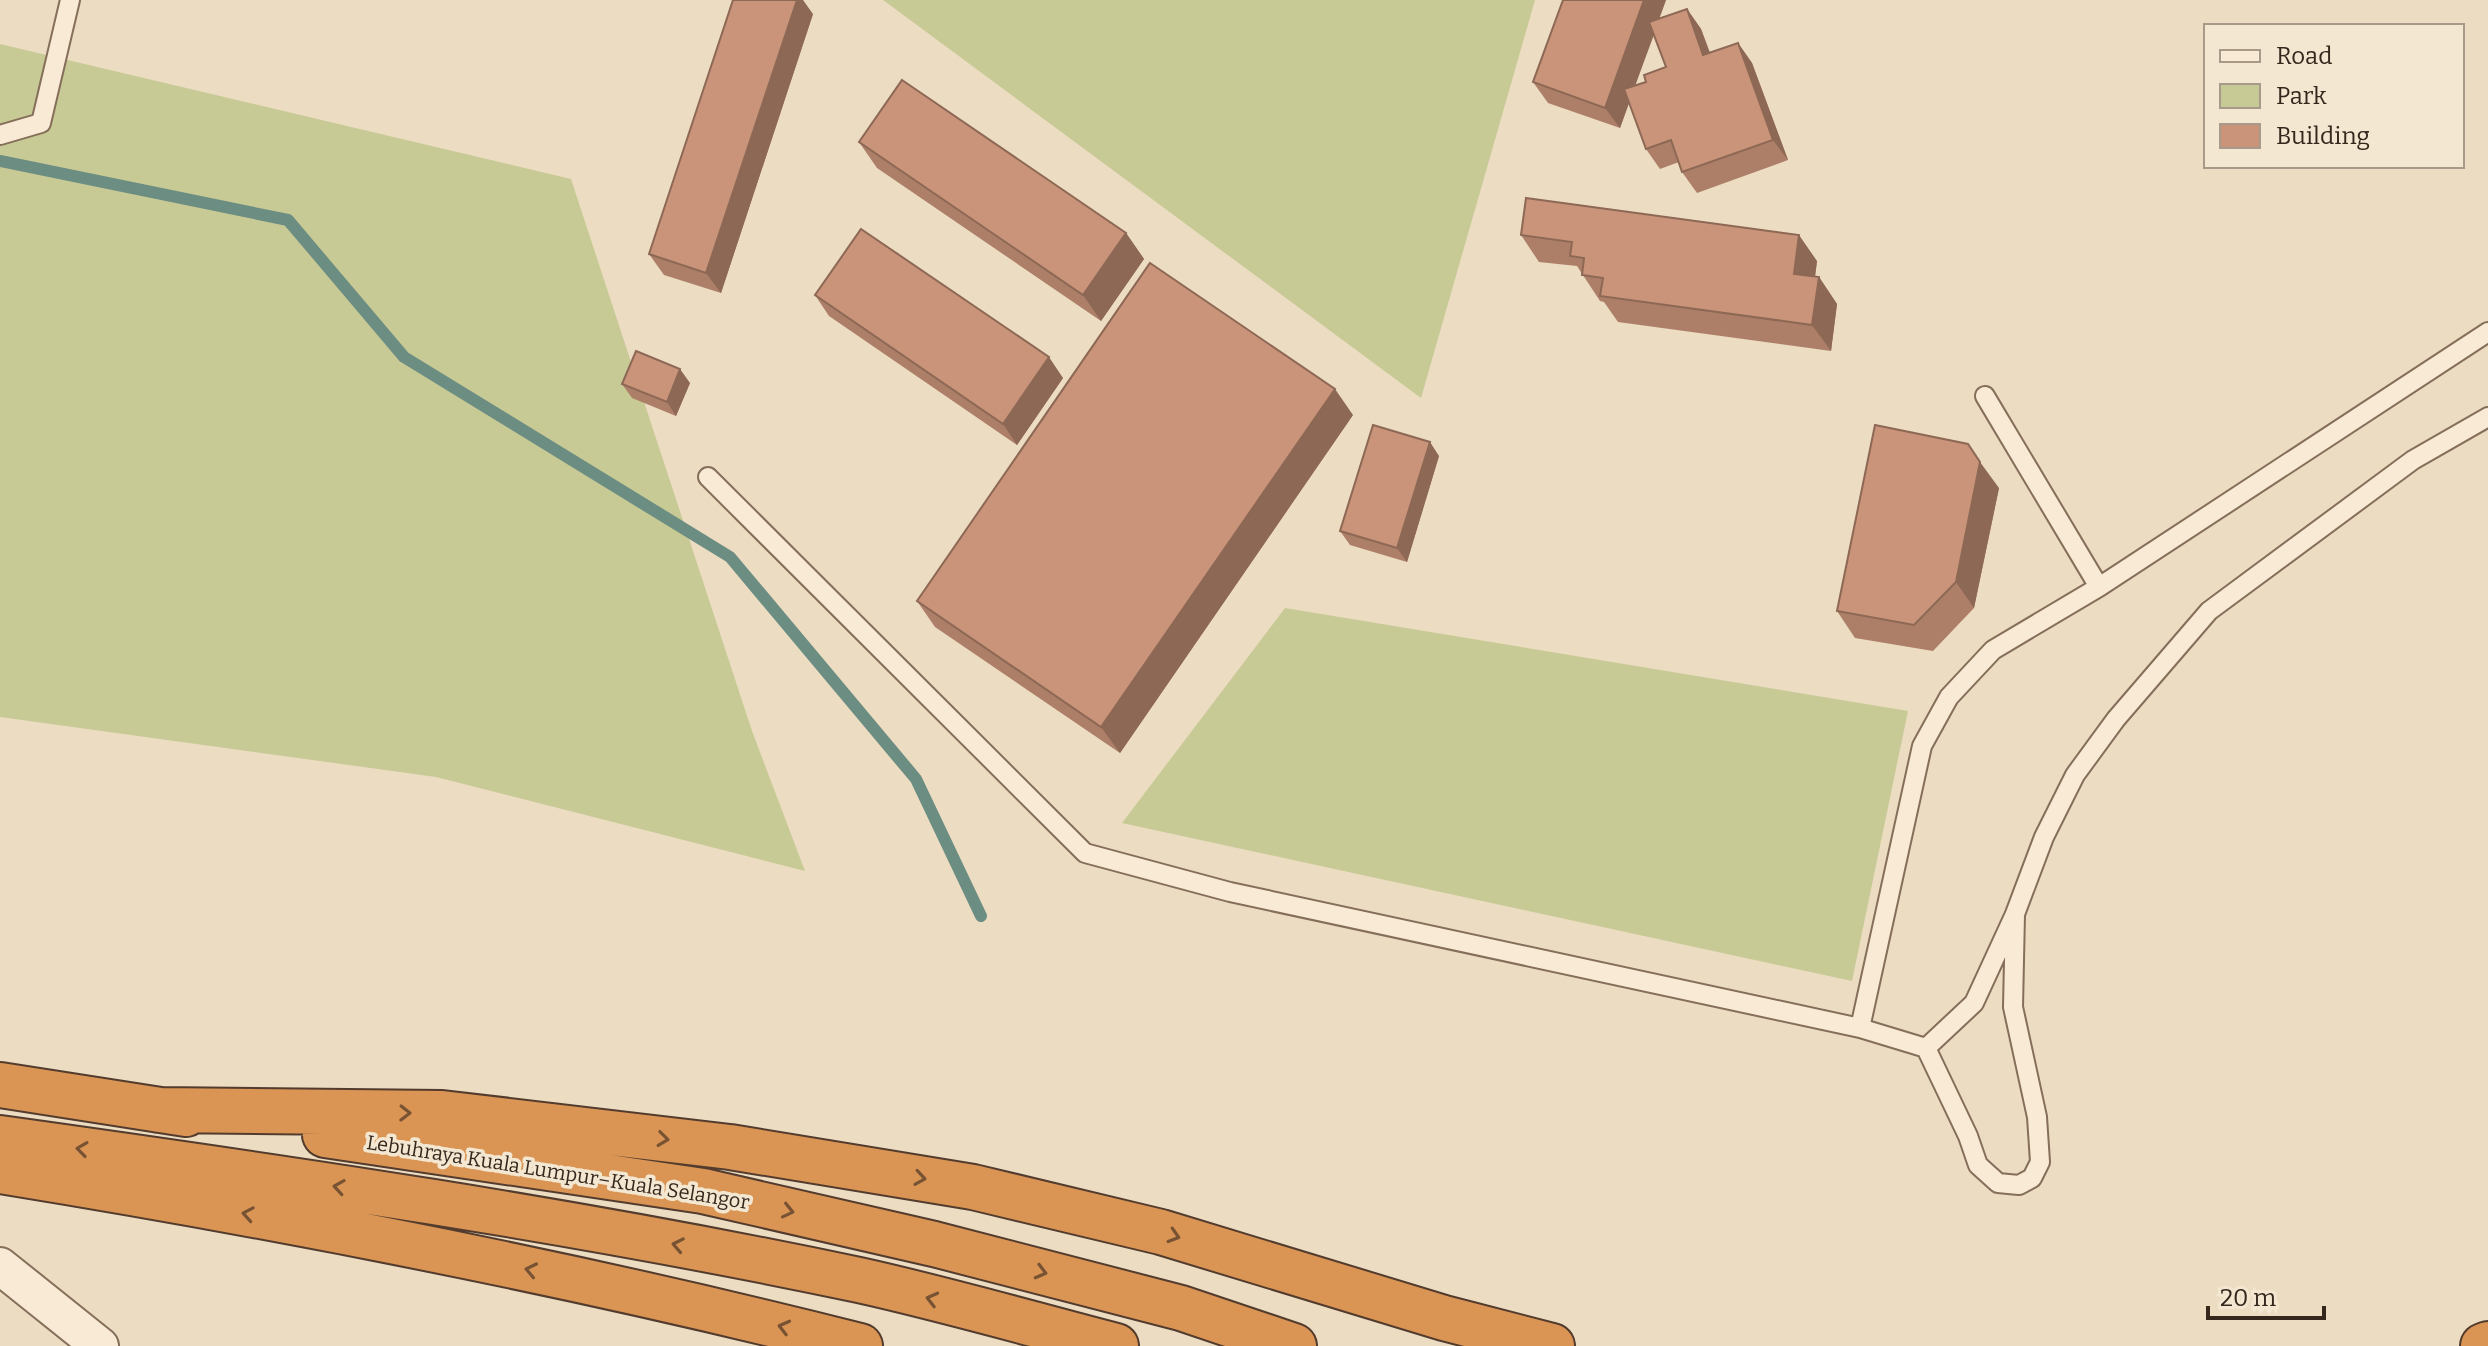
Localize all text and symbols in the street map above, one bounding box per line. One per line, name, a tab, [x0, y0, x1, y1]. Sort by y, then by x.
legend	[2204, 24, 2464, 168]
text: Road	[2276, 42, 2332, 70]
text: Park	[2276, 82, 2327, 110]
text: Building	[2276, 122, 2370, 150]
one-way arrow	[399, 1104, 412, 1122]
street label: Lebuhraya Kuala Lumpur–Kuala Selangor	[365, 1130, 751, 1214]
one-way arrow	[657, 1131, 670, 1148]
one-way arrow	[75, 1141, 89, 1158]
one-way arrow	[913, 1169, 927, 1186]
one-way arrow	[332, 1180, 346, 1197]
one-way arrow	[781, 1202, 795, 1219]
one-way arrow	[241, 1206, 255, 1223]
one-way arrow	[1166, 1227, 1180, 1243]
one-way arrow	[672, 1237, 685, 1254]
one-way arrow	[524, 1262, 538, 1279]
one-way arrow	[1034, 1262, 1048, 1279]
scale bar	[2208, 1270, 2324, 1320]
text: 20 m	[2220, 1284, 2276, 1312]
one-way arrow	[926, 1292, 940, 1309]
one-way arrow	[778, 1319, 792, 1336]

